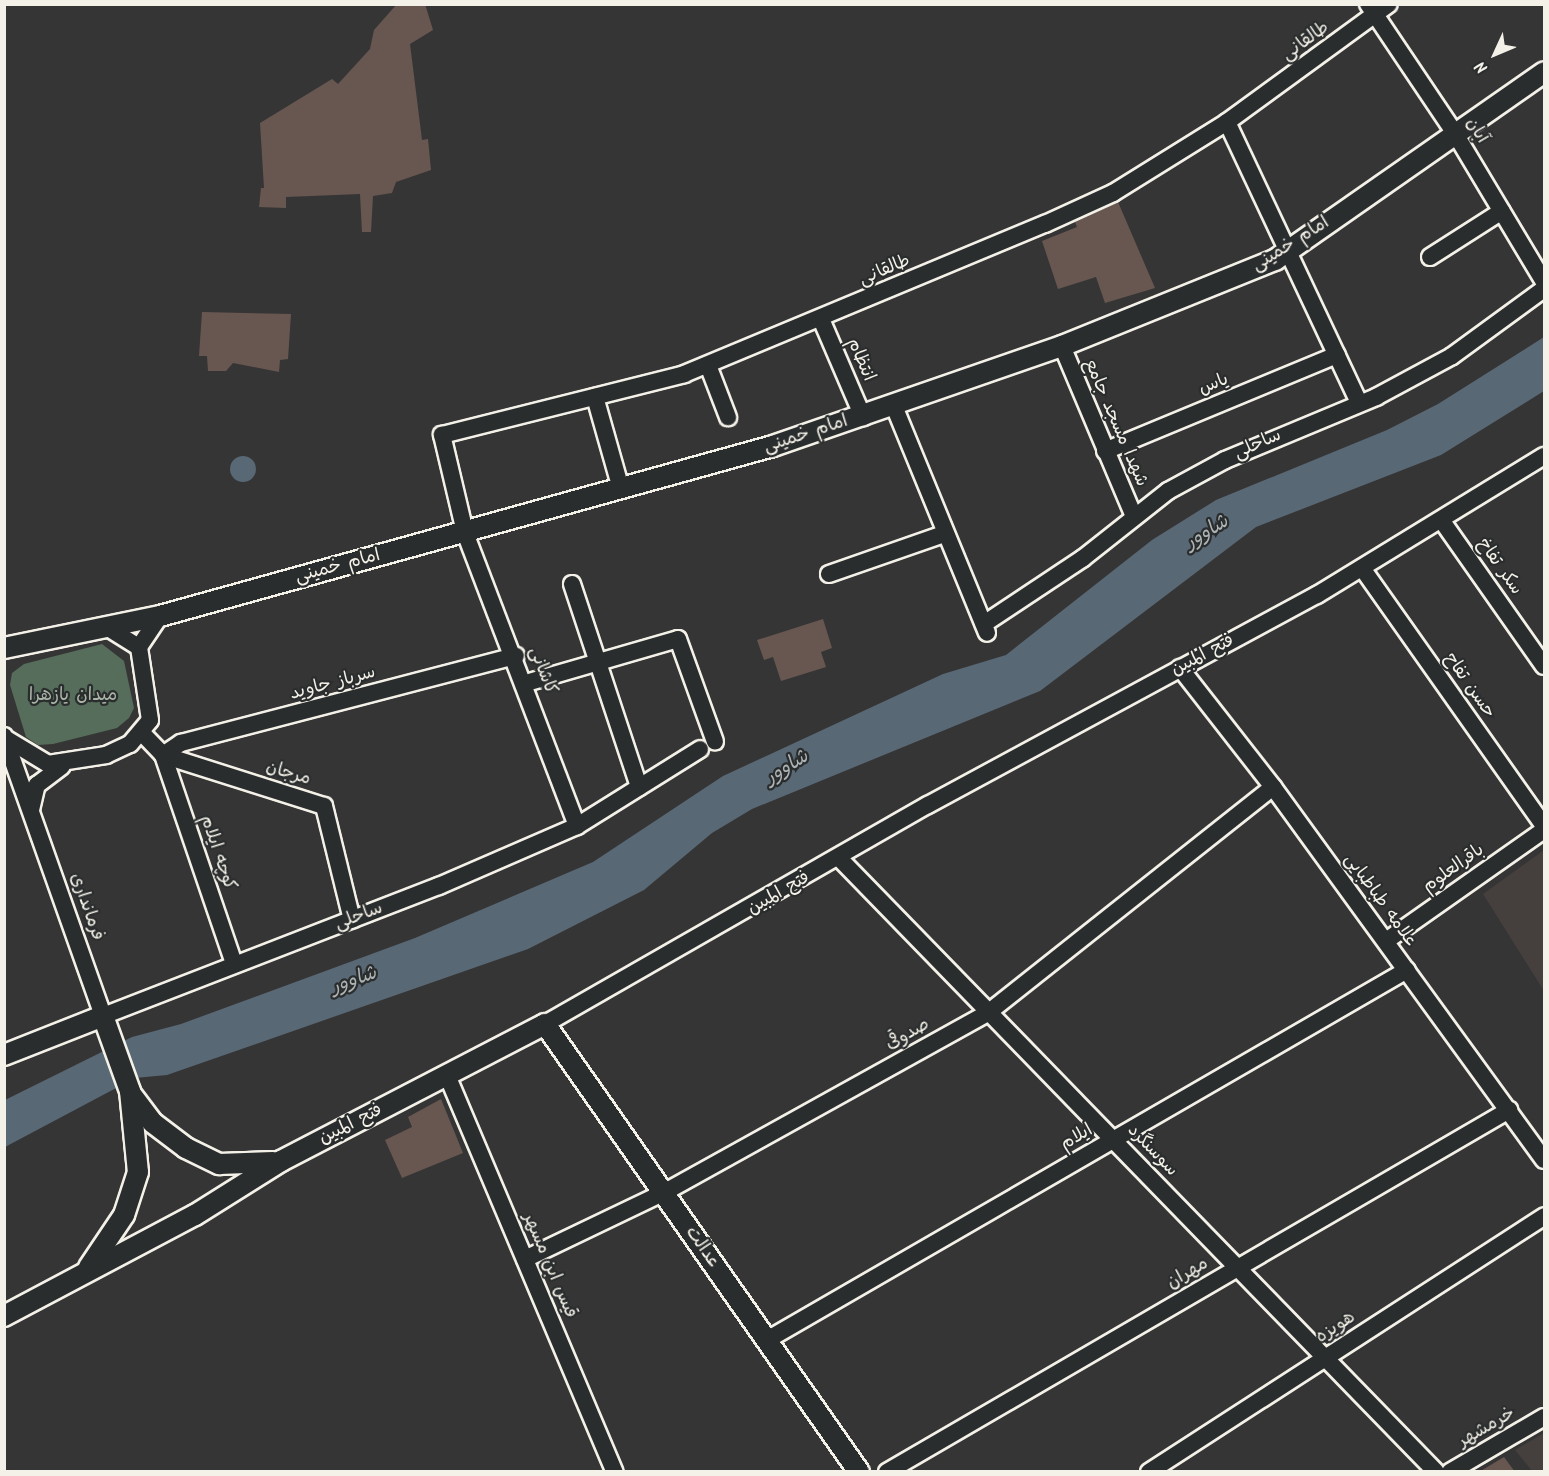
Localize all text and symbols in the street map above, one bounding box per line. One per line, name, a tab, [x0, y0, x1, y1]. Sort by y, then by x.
street label: طالقانی	[1278, 18, 1334, 66]
north arrow	[1465, 24, 1525, 84]
text: N	[1469, 55, 1494, 79]
street label: آبان	[1460, 114, 1492, 148]
street label: امام خمینی	[1248, 213, 1334, 277]
street label: طالقانی	[856, 251, 914, 291]
street label: انتظام	[841, 335, 879, 385]
street label: شهدا مسجد جامع	[1078, 356, 1152, 490]
street label: یاس	[1196, 369, 1232, 401]
street label: امام خمینی	[761, 411, 851, 459]
street label: ساحلی	[1231, 425, 1285, 465]
water label: شاوور	[1181, 510, 1233, 556]
street label: سکر تفاخ	[1472, 535, 1526, 599]
street label: امام خمینی	[293, 545, 383, 589]
street label: فتح المبین	[1168, 630, 1238, 682]
street label: کاشانی	[523, 644, 561, 698]
street label: حسن تفاح	[1439, 649, 1499, 723]
street label: سرباز جاوید	[288, 662, 378, 706]
park label: میدان یازهرا	[29, 685, 117, 707]
water label: شاوور	[761, 745, 813, 791]
street label: مرجان	[263, 757, 313, 791]
street label: کوچه ایلام	[194, 813, 240, 893]
street label: باقرالعلوم	[1419, 840, 1489, 898]
street label: علامه طباطبایی	[1339, 850, 1421, 952]
street label: فتح المبین	[744, 868, 814, 920]
street label: فرمانداری	[64, 870, 108, 944]
street label: ساحلی	[332, 898, 386, 936]
water label: شاوور	[328, 962, 380, 1000]
street label: صدوقی	[882, 1014, 934, 1056]
street label: فتح المبین	[316, 1100, 386, 1150]
street label: ایلام	[1057, 1120, 1097, 1156]
street label: سوسنگرد	[1122, 1121, 1182, 1181]
street label: قیس ابن مسهر	[517, 1210, 581, 1322]
street label: عدالت	[680, 1223, 724, 1273]
street label: مهران	[1163, 1254, 1213, 1294]
street label: هویزه	[1312, 1307, 1360, 1349]
street label: خرمشهر	[1455, 1403, 1519, 1453]

